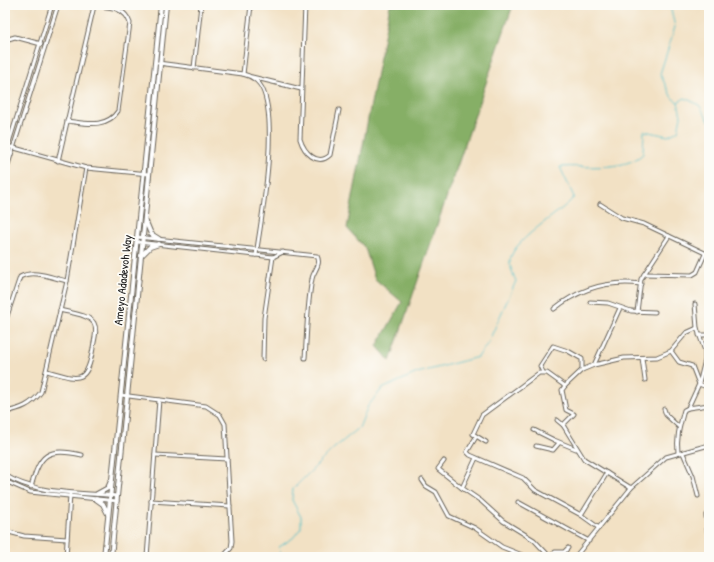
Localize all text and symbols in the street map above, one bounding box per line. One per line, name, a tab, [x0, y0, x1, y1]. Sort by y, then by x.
street label: Ameyo Adadevoh Way	[109, 234, 136, 326]

